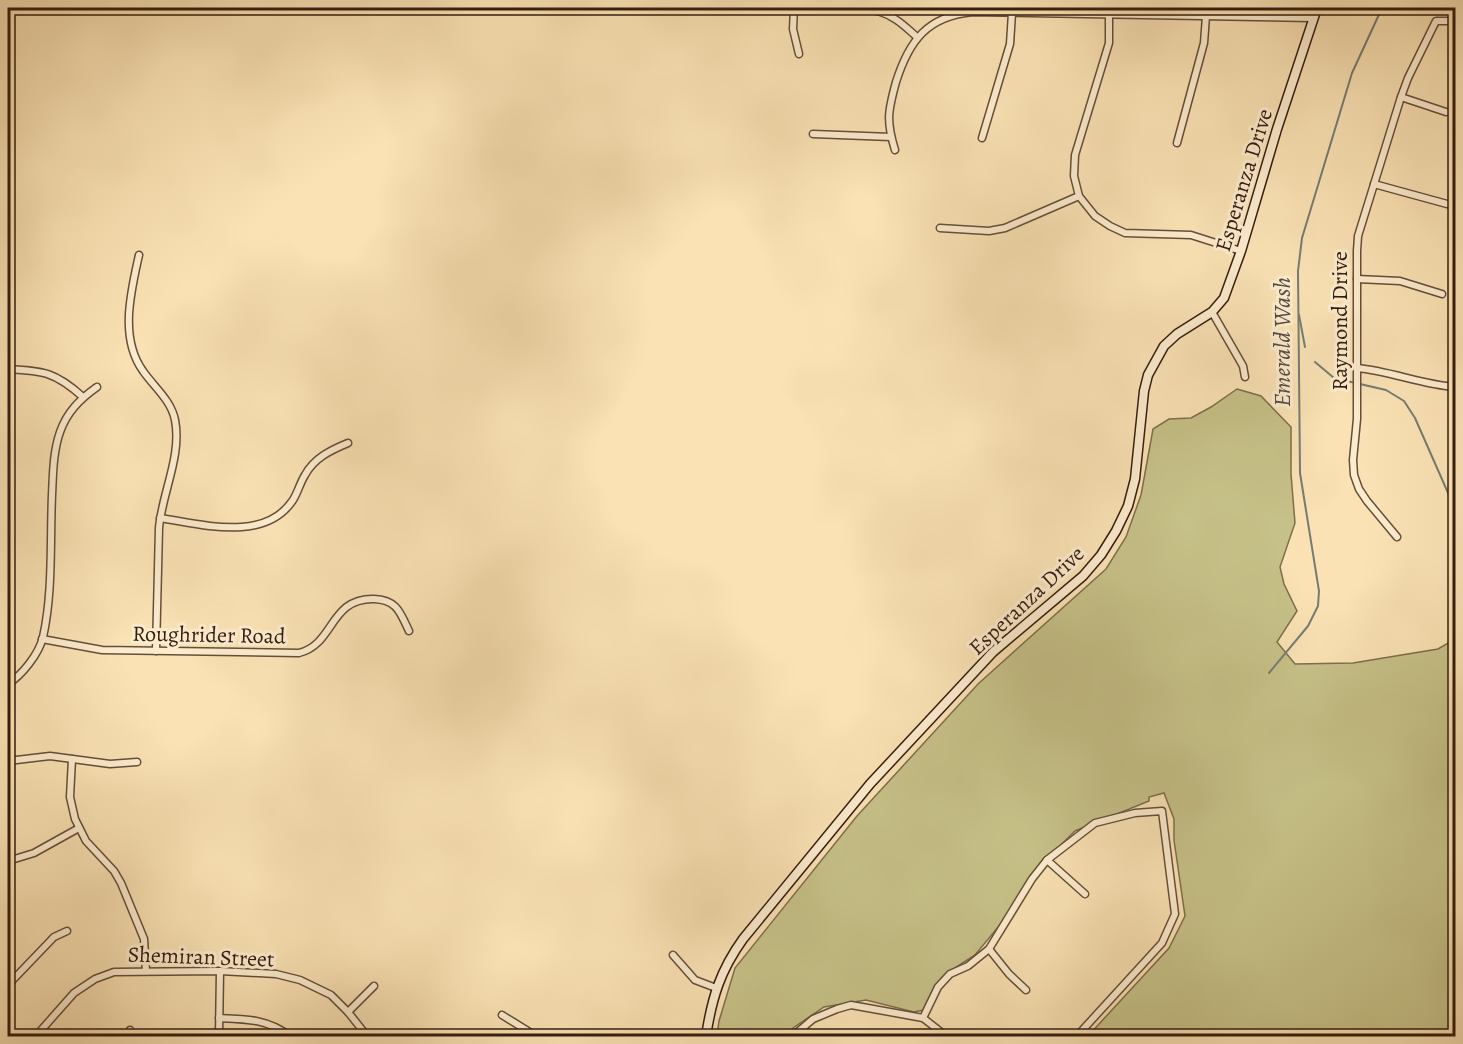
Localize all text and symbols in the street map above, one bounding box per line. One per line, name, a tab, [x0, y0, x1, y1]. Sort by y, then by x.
street label: Esperanza Drive	[1208, 105, 1280, 255]
street label: Raymond Drive	[1325, 251, 1355, 391]
water label: Emerald Wash	[1266, 277, 1298, 407]
street label: Esperanza Drive	[962, 539, 1091, 662]
street label: Roughrider Road	[132, 619, 286, 651]
street label: Shemiran Street	[127, 939, 275, 975]

